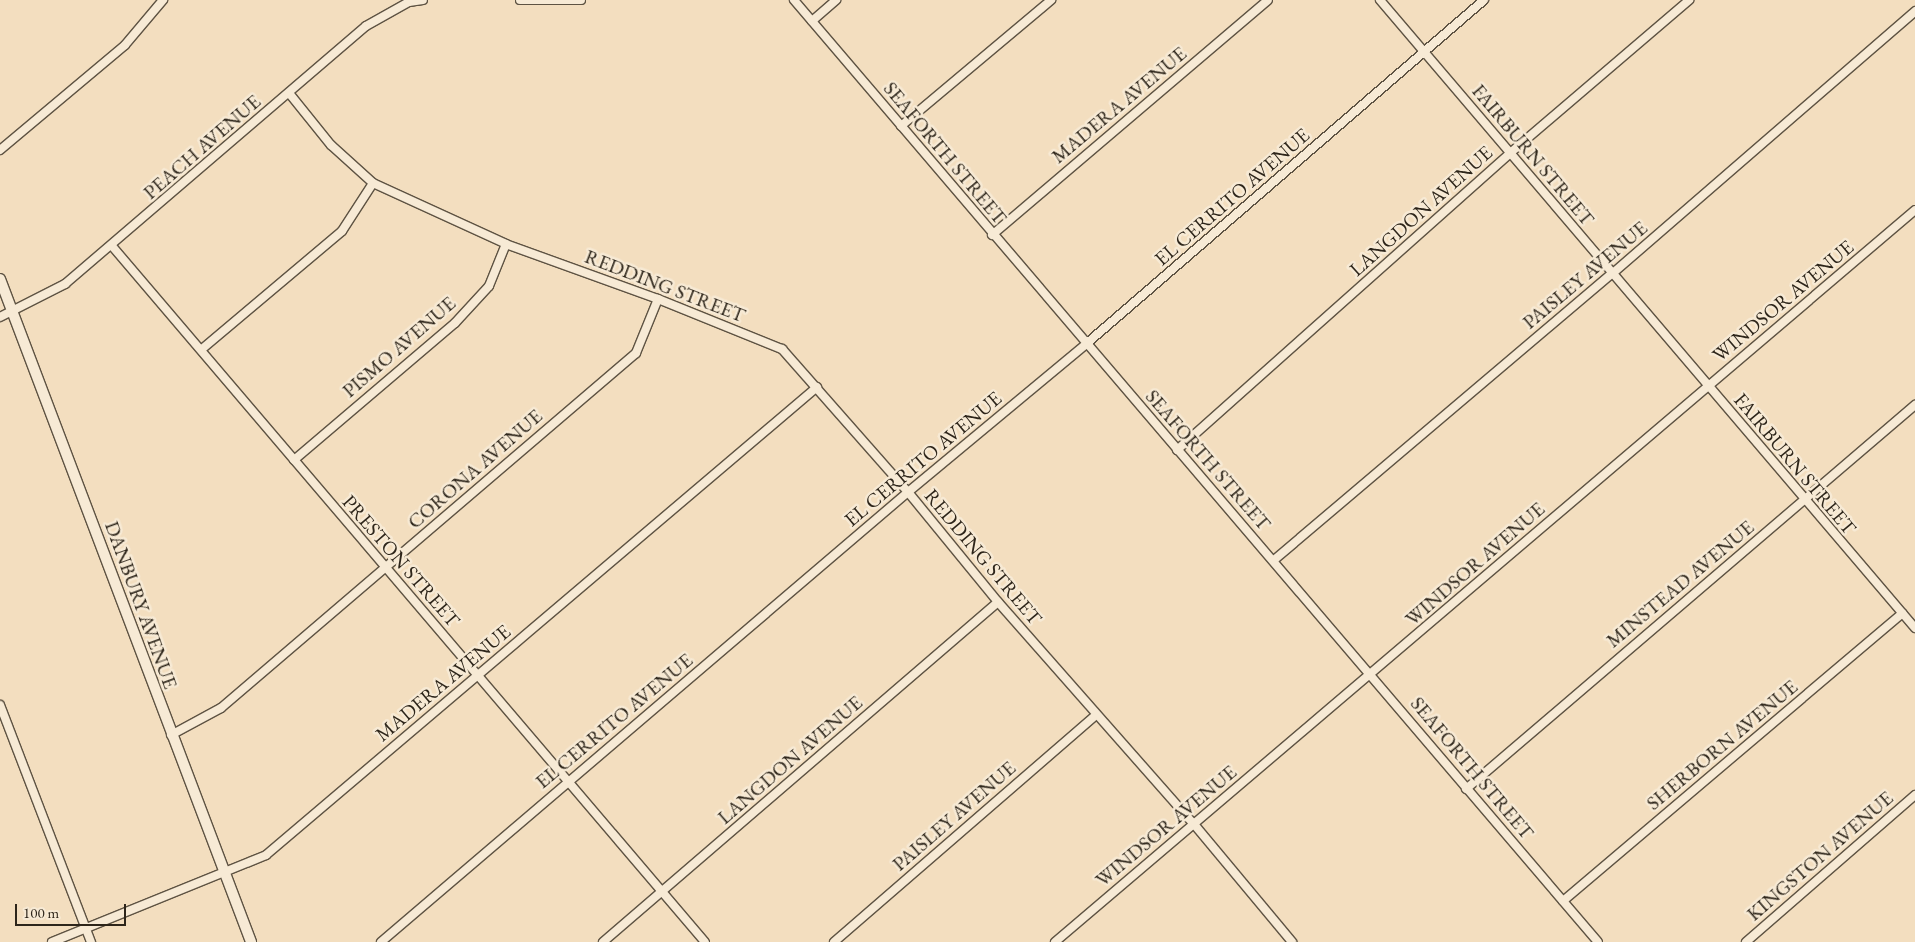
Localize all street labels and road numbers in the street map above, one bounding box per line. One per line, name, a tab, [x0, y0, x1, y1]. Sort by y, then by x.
street label: MADERA AVENUE	[1047, 42, 1191, 168]
street label: SEAFORTH STREET	[878, 77, 1012, 229]
street label: FAIRBURN STREET	[1467, 79, 1599, 231]
street label: PEACH AVENUE	[138, 90, 266, 204]
street label: EL CERRITO AVENUE	[1150, 123, 1314, 271]
street label: LANGDON AVENUE	[1345, 141, 1497, 281]
street label: PAISLEY AVENUE	[1518, 216, 1652, 334]
street label: WINDSOR AVENUE	[1708, 235, 1858, 367]
street label: REDDING STREET	[581, 244, 749, 328]
street label: PISMO AVENUE	[338, 291, 460, 403]
street label: SEAFORTH STREET	[1140, 385, 1276, 535]
street label: EL CERRITO AVENUE	[840, 386, 1006, 532]
street label: FAIRBURN STREET	[1729, 388, 1861, 540]
street label: CORONA AVENUE	[403, 404, 547, 534]
street label: REDDING STREET	[919, 484, 1047, 630]
street label: PRESTON STREET	[337, 490, 465, 632]
street label: WINDSOR AVENUE	[1401, 497, 1549, 631]
street label: MINSTEAD AVENUE	[1601, 515, 1759, 653]
street label: DANBURY AVENUE	[100, 518, 182, 692]
street label: MADERA AVENUE	[371, 620, 515, 746]
street label: EL CERRITO AVENUE	[531, 648, 697, 794]
street label: SHERBORN AVENUE	[1642, 675, 1802, 815]
street label: LANGDON AVENUE	[713, 691, 867, 829]
street label: SEAFORTH STREET	[1405, 692, 1539, 844]
street label: PAISLEY AVENUE	[888, 756, 1020, 876]
street label: WINDSOR AVENUE	[1091, 760, 1241, 892]
street label: KINGSTON AVENUE	[1742, 786, 1898, 926]

